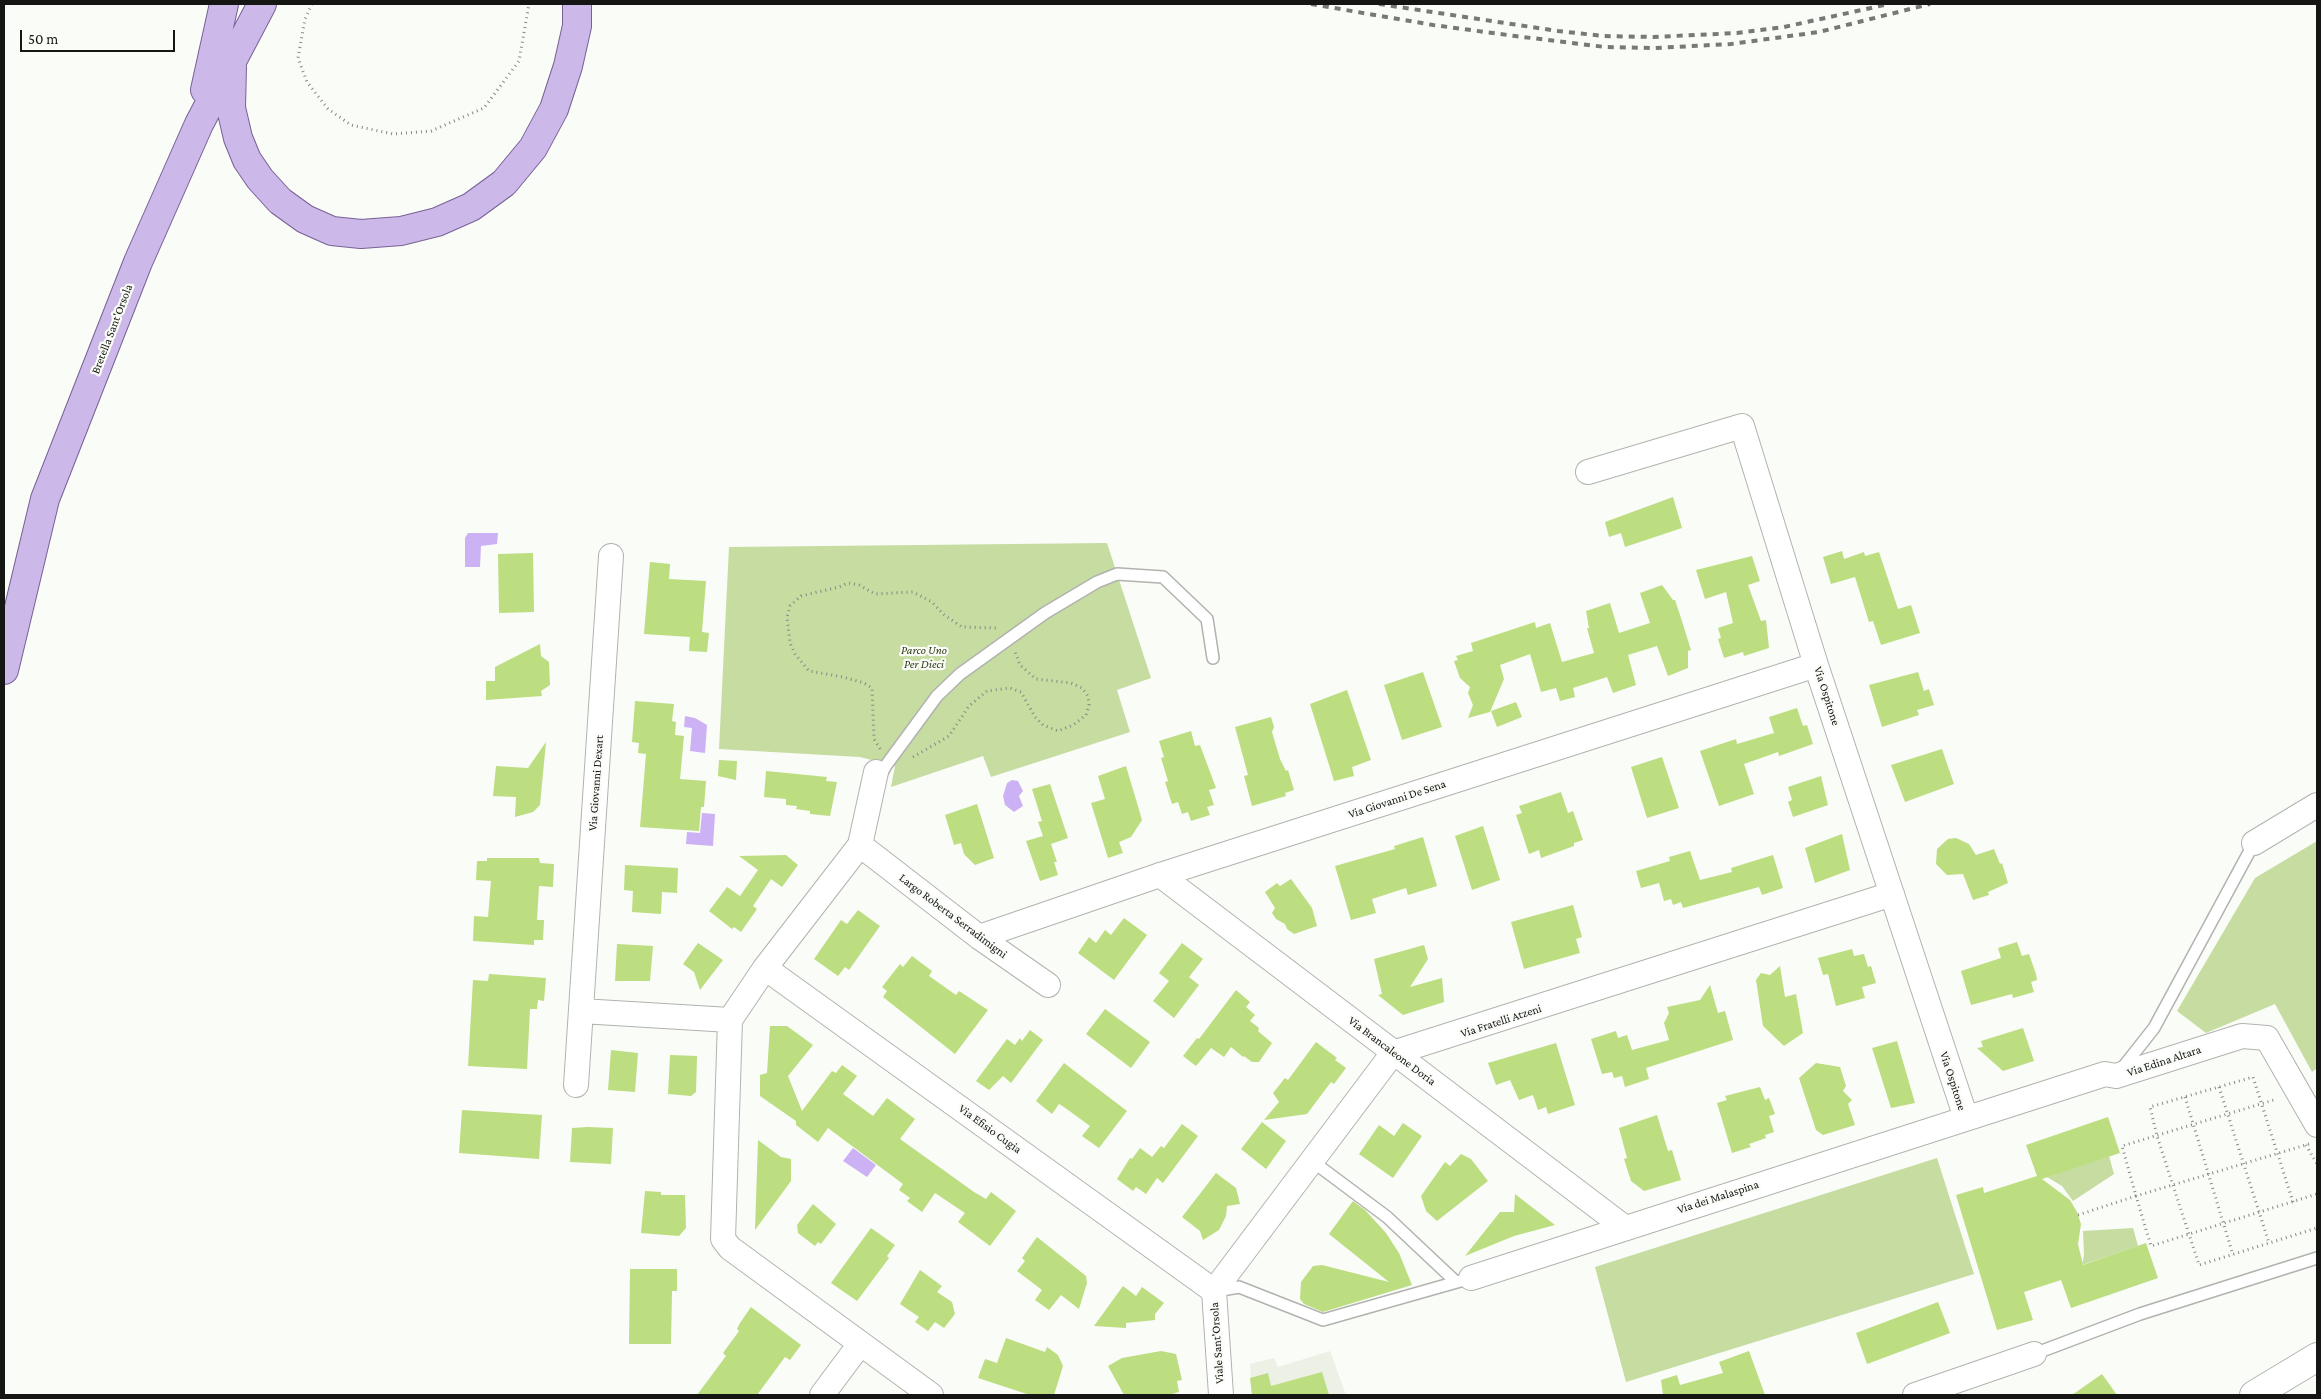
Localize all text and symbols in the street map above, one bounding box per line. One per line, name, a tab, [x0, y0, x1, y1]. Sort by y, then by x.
scale bar	[22, 20, 178, 52]
text: 50 m	[28, 31, 58, 47]
street label: Bretella Sant'Orsola	[88, 282, 136, 376]
park label: Parco Uno Per Dieci	[901, 643, 947, 671]
street label: Via Ospitone	[1811, 665, 1843, 727]
street label: Via Giovanni Dexart	[585, 735, 607, 831]
street label: Via Giovanni De Sena	[1346, 776, 1448, 822]
street label: Largo Roberta Serradimigni	[896, 871, 1010, 961]
street label: Via Fratelli Atzeni	[1459, 1001, 1543, 1041]
street label: Via Brancaleone Doria	[1345, 1013, 1439, 1089]
street label: Via Edina Altara	[2125, 1042, 2203, 1080]
street label: Via Ospitone	[1937, 1050, 1969, 1112]
street label: Via Efisio Cugia	[956, 1101, 1024, 1157]
street label: Via dei Malaspina	[1675, 1177, 1761, 1217]
street label: Viale Sant'Orsola	[1207, 1302, 1227, 1384]

